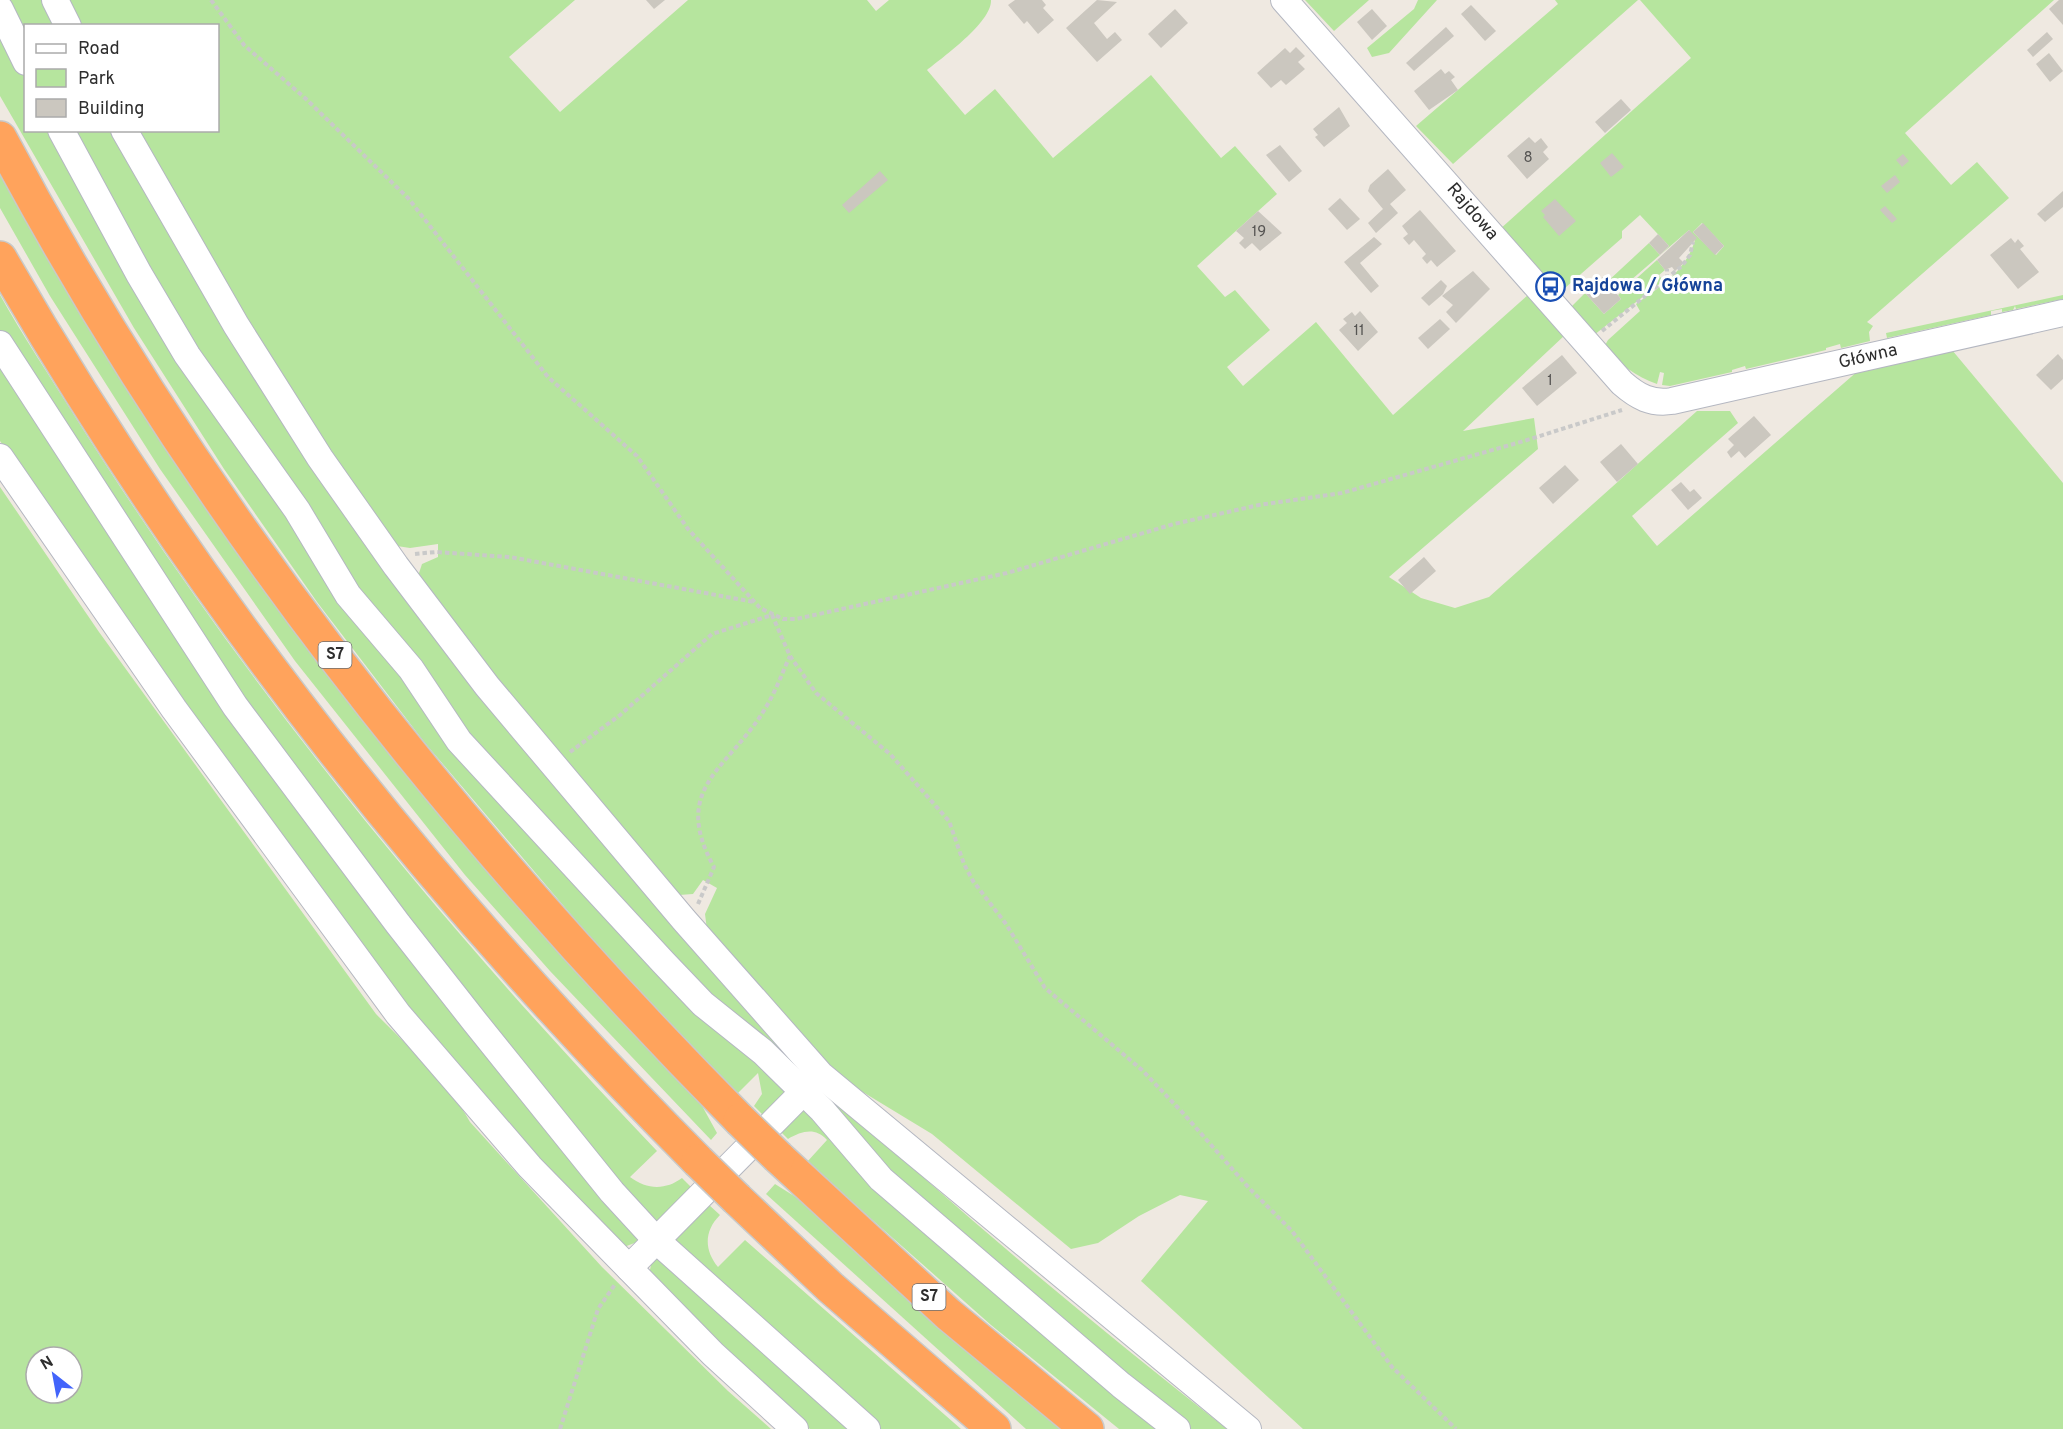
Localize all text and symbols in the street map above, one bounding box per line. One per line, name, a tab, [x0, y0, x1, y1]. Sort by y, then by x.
legend	[24, 24, 219, 132]
text: Road	[78, 38, 120, 61]
text: Park	[78, 68, 115, 91]
text: Building	[78, 98, 144, 121]
house number: 8	[1523, 149, 1533, 168]
street label: Rajdowa	[1441, 179, 1503, 245]
house number: 19	[1252, 223, 1266, 242]
bus stop icon: Rajdowa / Główna	[1535, 270, 1567, 302]
place label: Rajdowa / Główna	[1572, 275, 1723, 298]
house number: 11	[1353, 322, 1365, 341]
street label: Główna	[1836, 339, 1900, 375]
house number: 1	[1547, 372, 1553, 391]
road number: S7	[318, 642, 352, 668]
road number: S7	[912, 1284, 946, 1310]
north arrow	[24, 1345, 84, 1405]
text: N	[37, 1352, 57, 1375]

